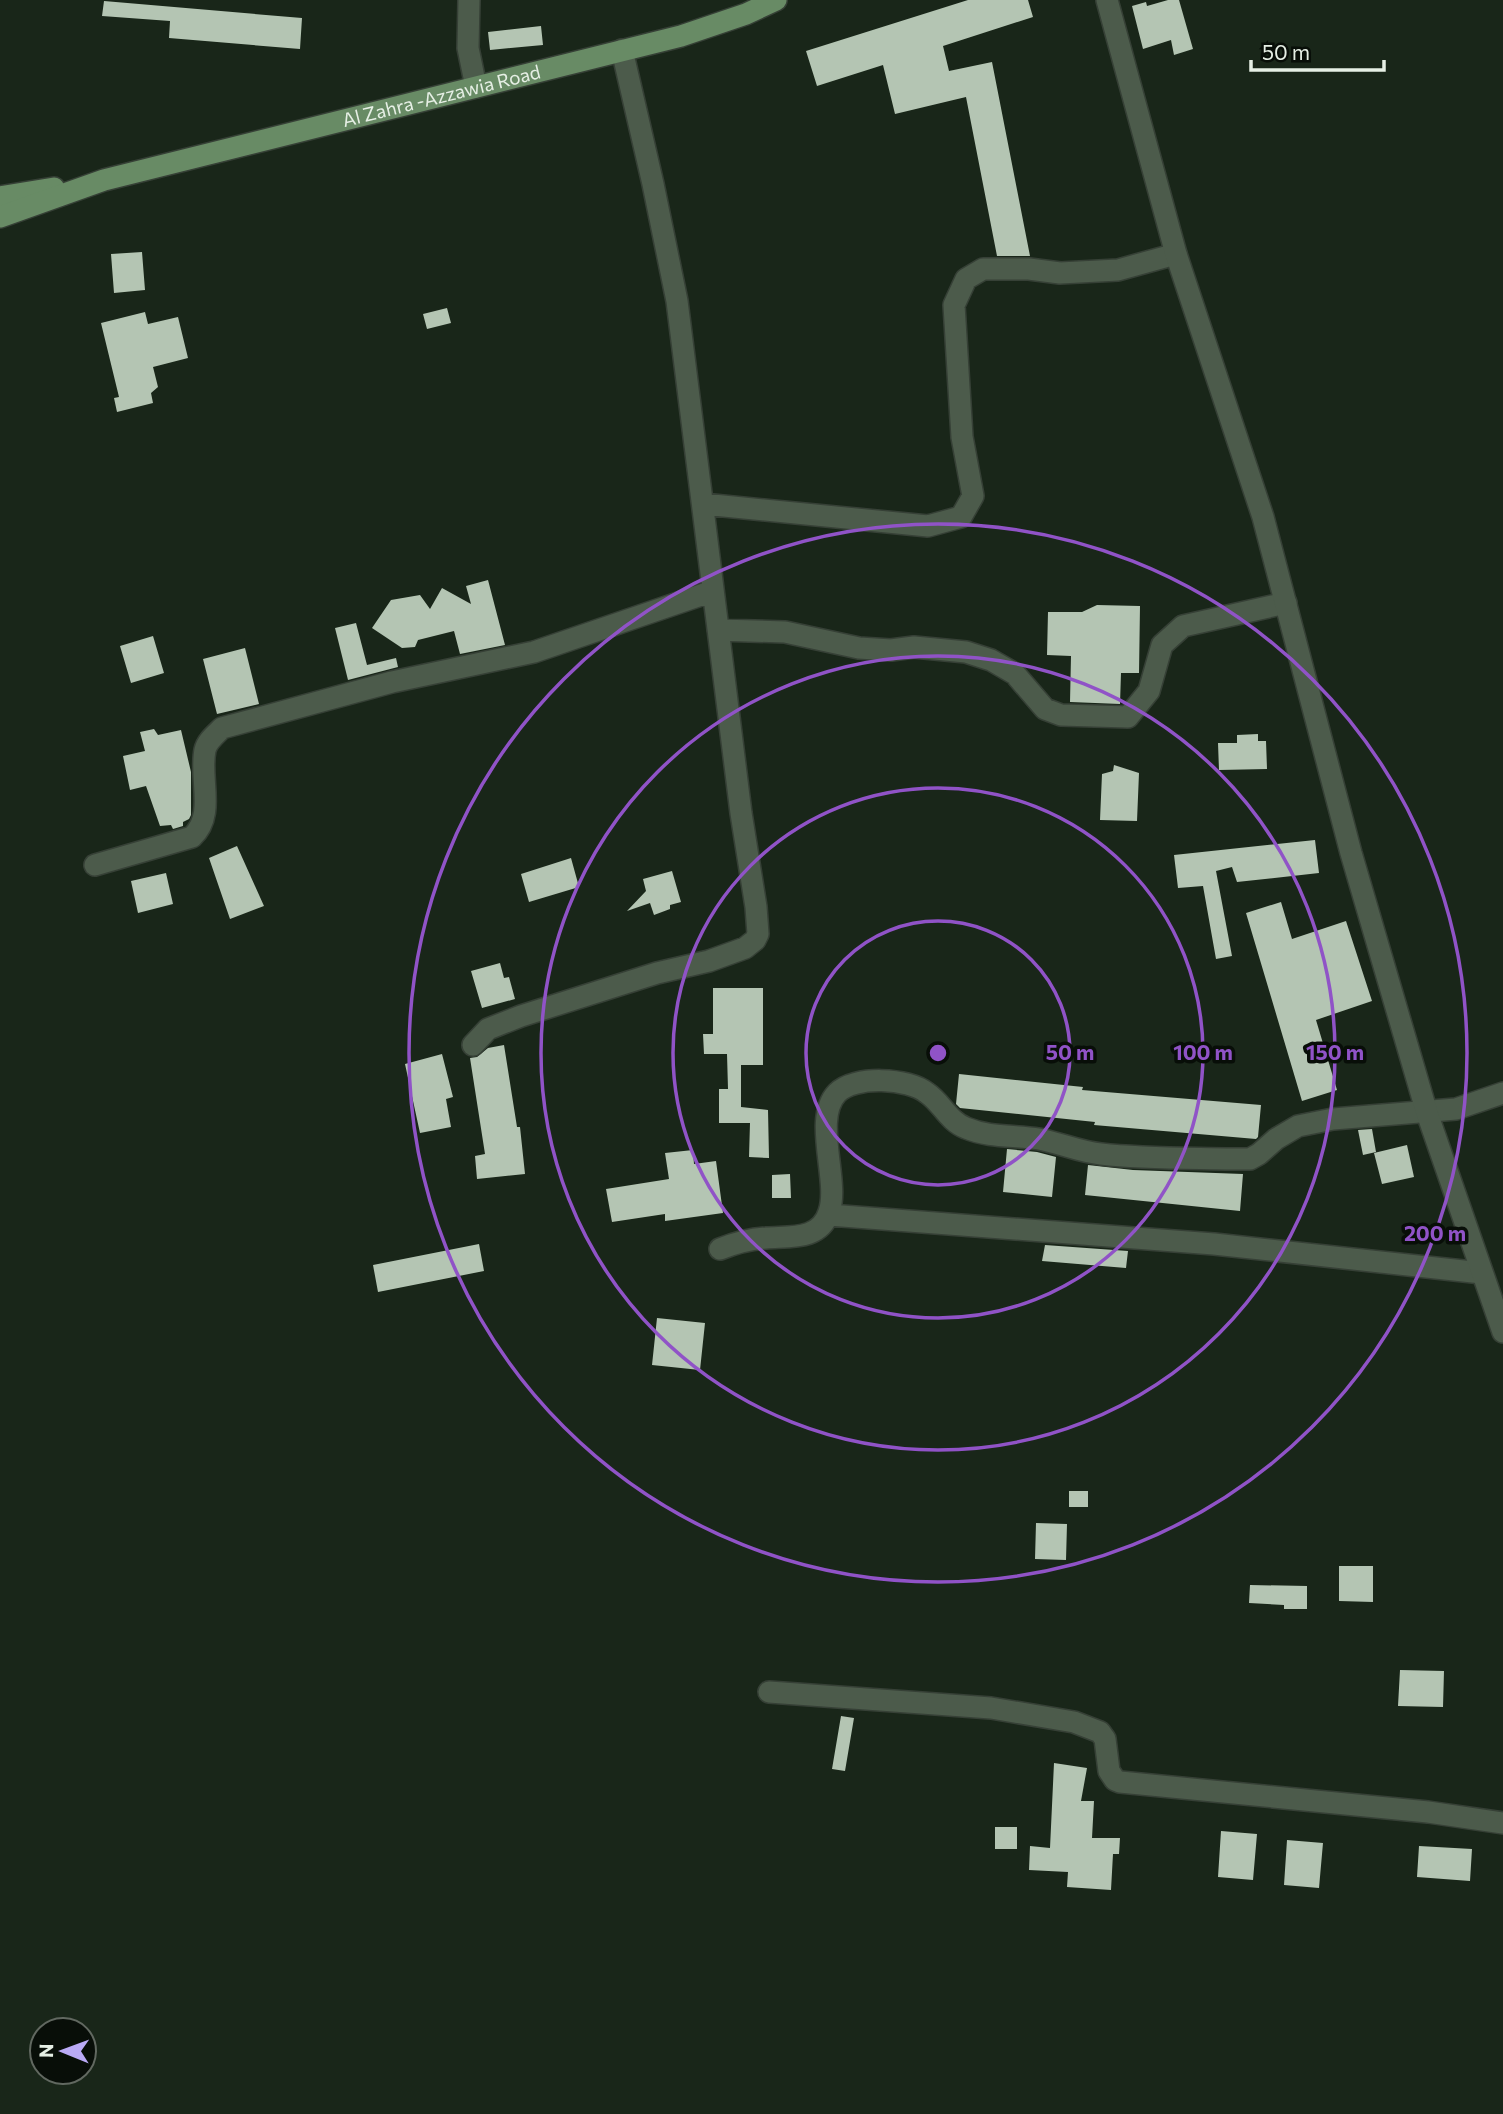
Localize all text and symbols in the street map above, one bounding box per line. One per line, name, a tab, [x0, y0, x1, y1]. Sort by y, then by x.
scale bar	[1251, 28, 1384, 72]
text: 50 m	[1262, 39, 1310, 64]
street label: Al Zahra -Azzawia Road	[340, 60, 543, 131]
text: 50 m	[1046, 1039, 1094, 1064]
text: 100 m	[1173, 1039, 1233, 1064]
text: 150 m	[1306, 1039, 1364, 1064]
centre of rings	[926, 1041, 950, 1065]
text: 200 m	[1404, 1220, 1466, 1245]
north arrow	[28, 2016, 98, 2086]
text: N	[34, 2043, 57, 2058]

